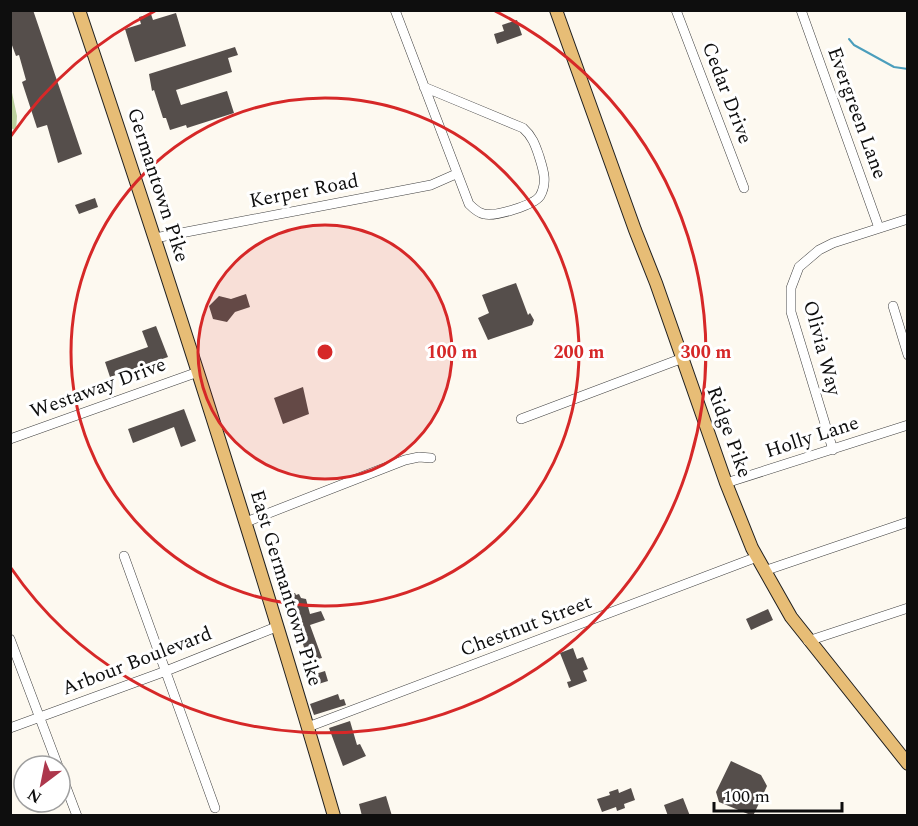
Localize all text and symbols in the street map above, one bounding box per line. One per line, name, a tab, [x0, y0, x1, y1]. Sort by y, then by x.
street label: Cedar Drive	[694, 38, 760, 148]
street label: Evergreen Lane	[819, 43, 895, 183]
street label: Germantown Pike	[119, 104, 197, 266]
street label: Kerper Road	[247, 166, 361, 216]
street label: Olivia Way	[795, 297, 849, 400]
text: 100 m	[426, 339, 478, 366]
text: 200 m	[553, 339, 605, 366]
text: 300 m	[680, 339, 732, 366]
centre of rings	[315, 342, 335, 362]
street label: Westaway Drive	[26, 350, 170, 426]
street label: Ridge Pike	[699, 382, 759, 482]
street label: Holly Lane	[761, 408, 863, 466]
street label: East Germantown Pike	[242, 486, 330, 690]
street label: Chestnut Street	[456, 587, 596, 665]
street label: Arbour Boulevard	[58, 619, 216, 703]
north arrow	[12, 754, 72, 814]
scale bar	[714, 775, 842, 813]
text: N	[23, 782, 46, 810]
text: 100 m	[723, 783, 770, 810]

